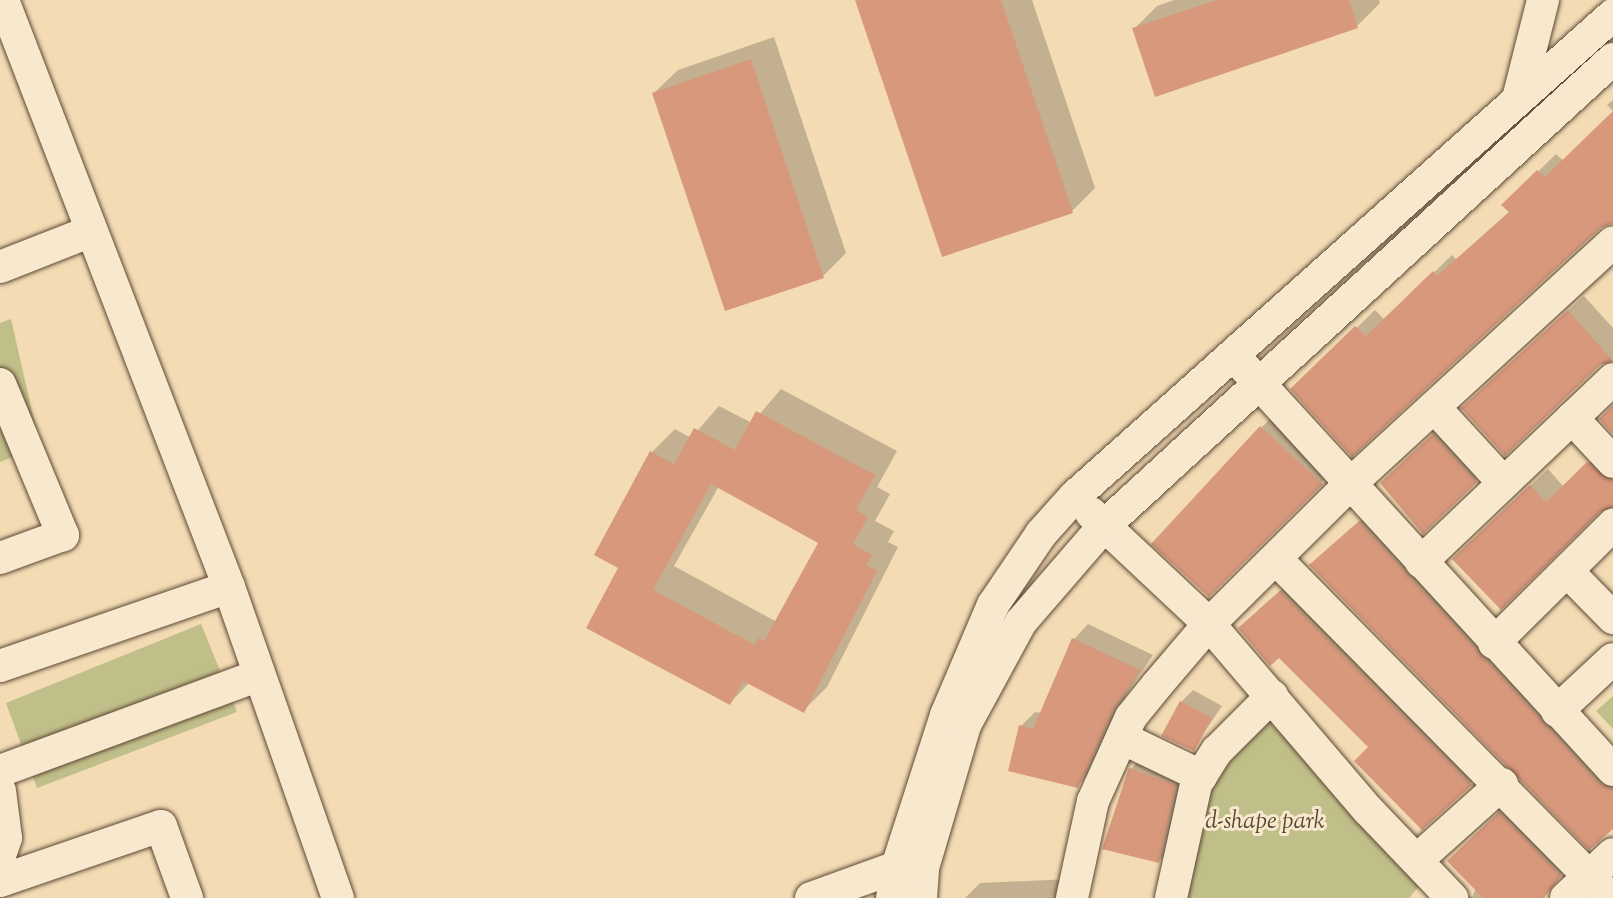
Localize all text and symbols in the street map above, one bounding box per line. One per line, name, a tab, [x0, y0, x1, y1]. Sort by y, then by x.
park label: d-shape park	[1205, 809, 1325, 837]

